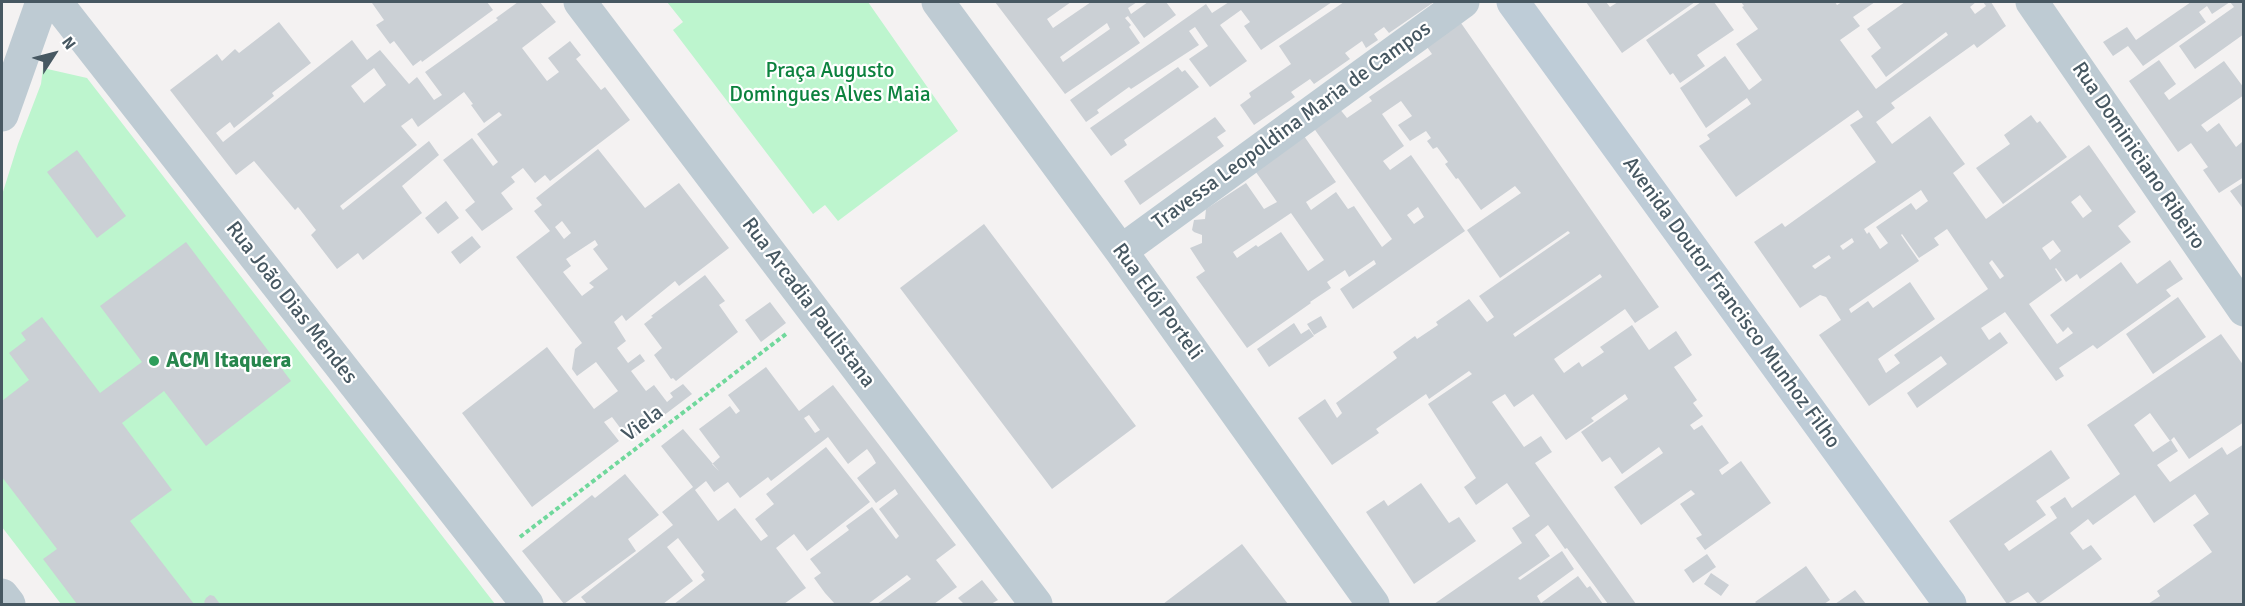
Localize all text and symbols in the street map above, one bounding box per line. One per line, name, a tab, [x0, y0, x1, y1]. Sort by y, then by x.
street label: Travessa Leopoldina Maria de Campos	[1148, 16, 1436, 236]
north arrow	[24, 24, 84, 84]
text: N	[57, 33, 80, 54]
park label: Praça Augusto Domingues Alves Maia	[729, 58, 931, 108]
street label: Rua Dominiciano Ribeiro	[2066, 58, 2210, 254]
street label: Avenida Doutor Francisco Munhoz Filho	[1617, 152, 1845, 454]
street label: Rua Arcadia Paulistana	[736, 213, 880, 393]
street label: Rua João Dias Mendes	[220, 217, 362, 389]
street label: Rua Elói Porteli	[1106, 239, 1208, 365]
place label: ACM Itaquera	[166, 348, 291, 374]
marker: ACM Itaquera	[147, 354, 161, 368]
street label: Viela	[617, 400, 669, 448]

